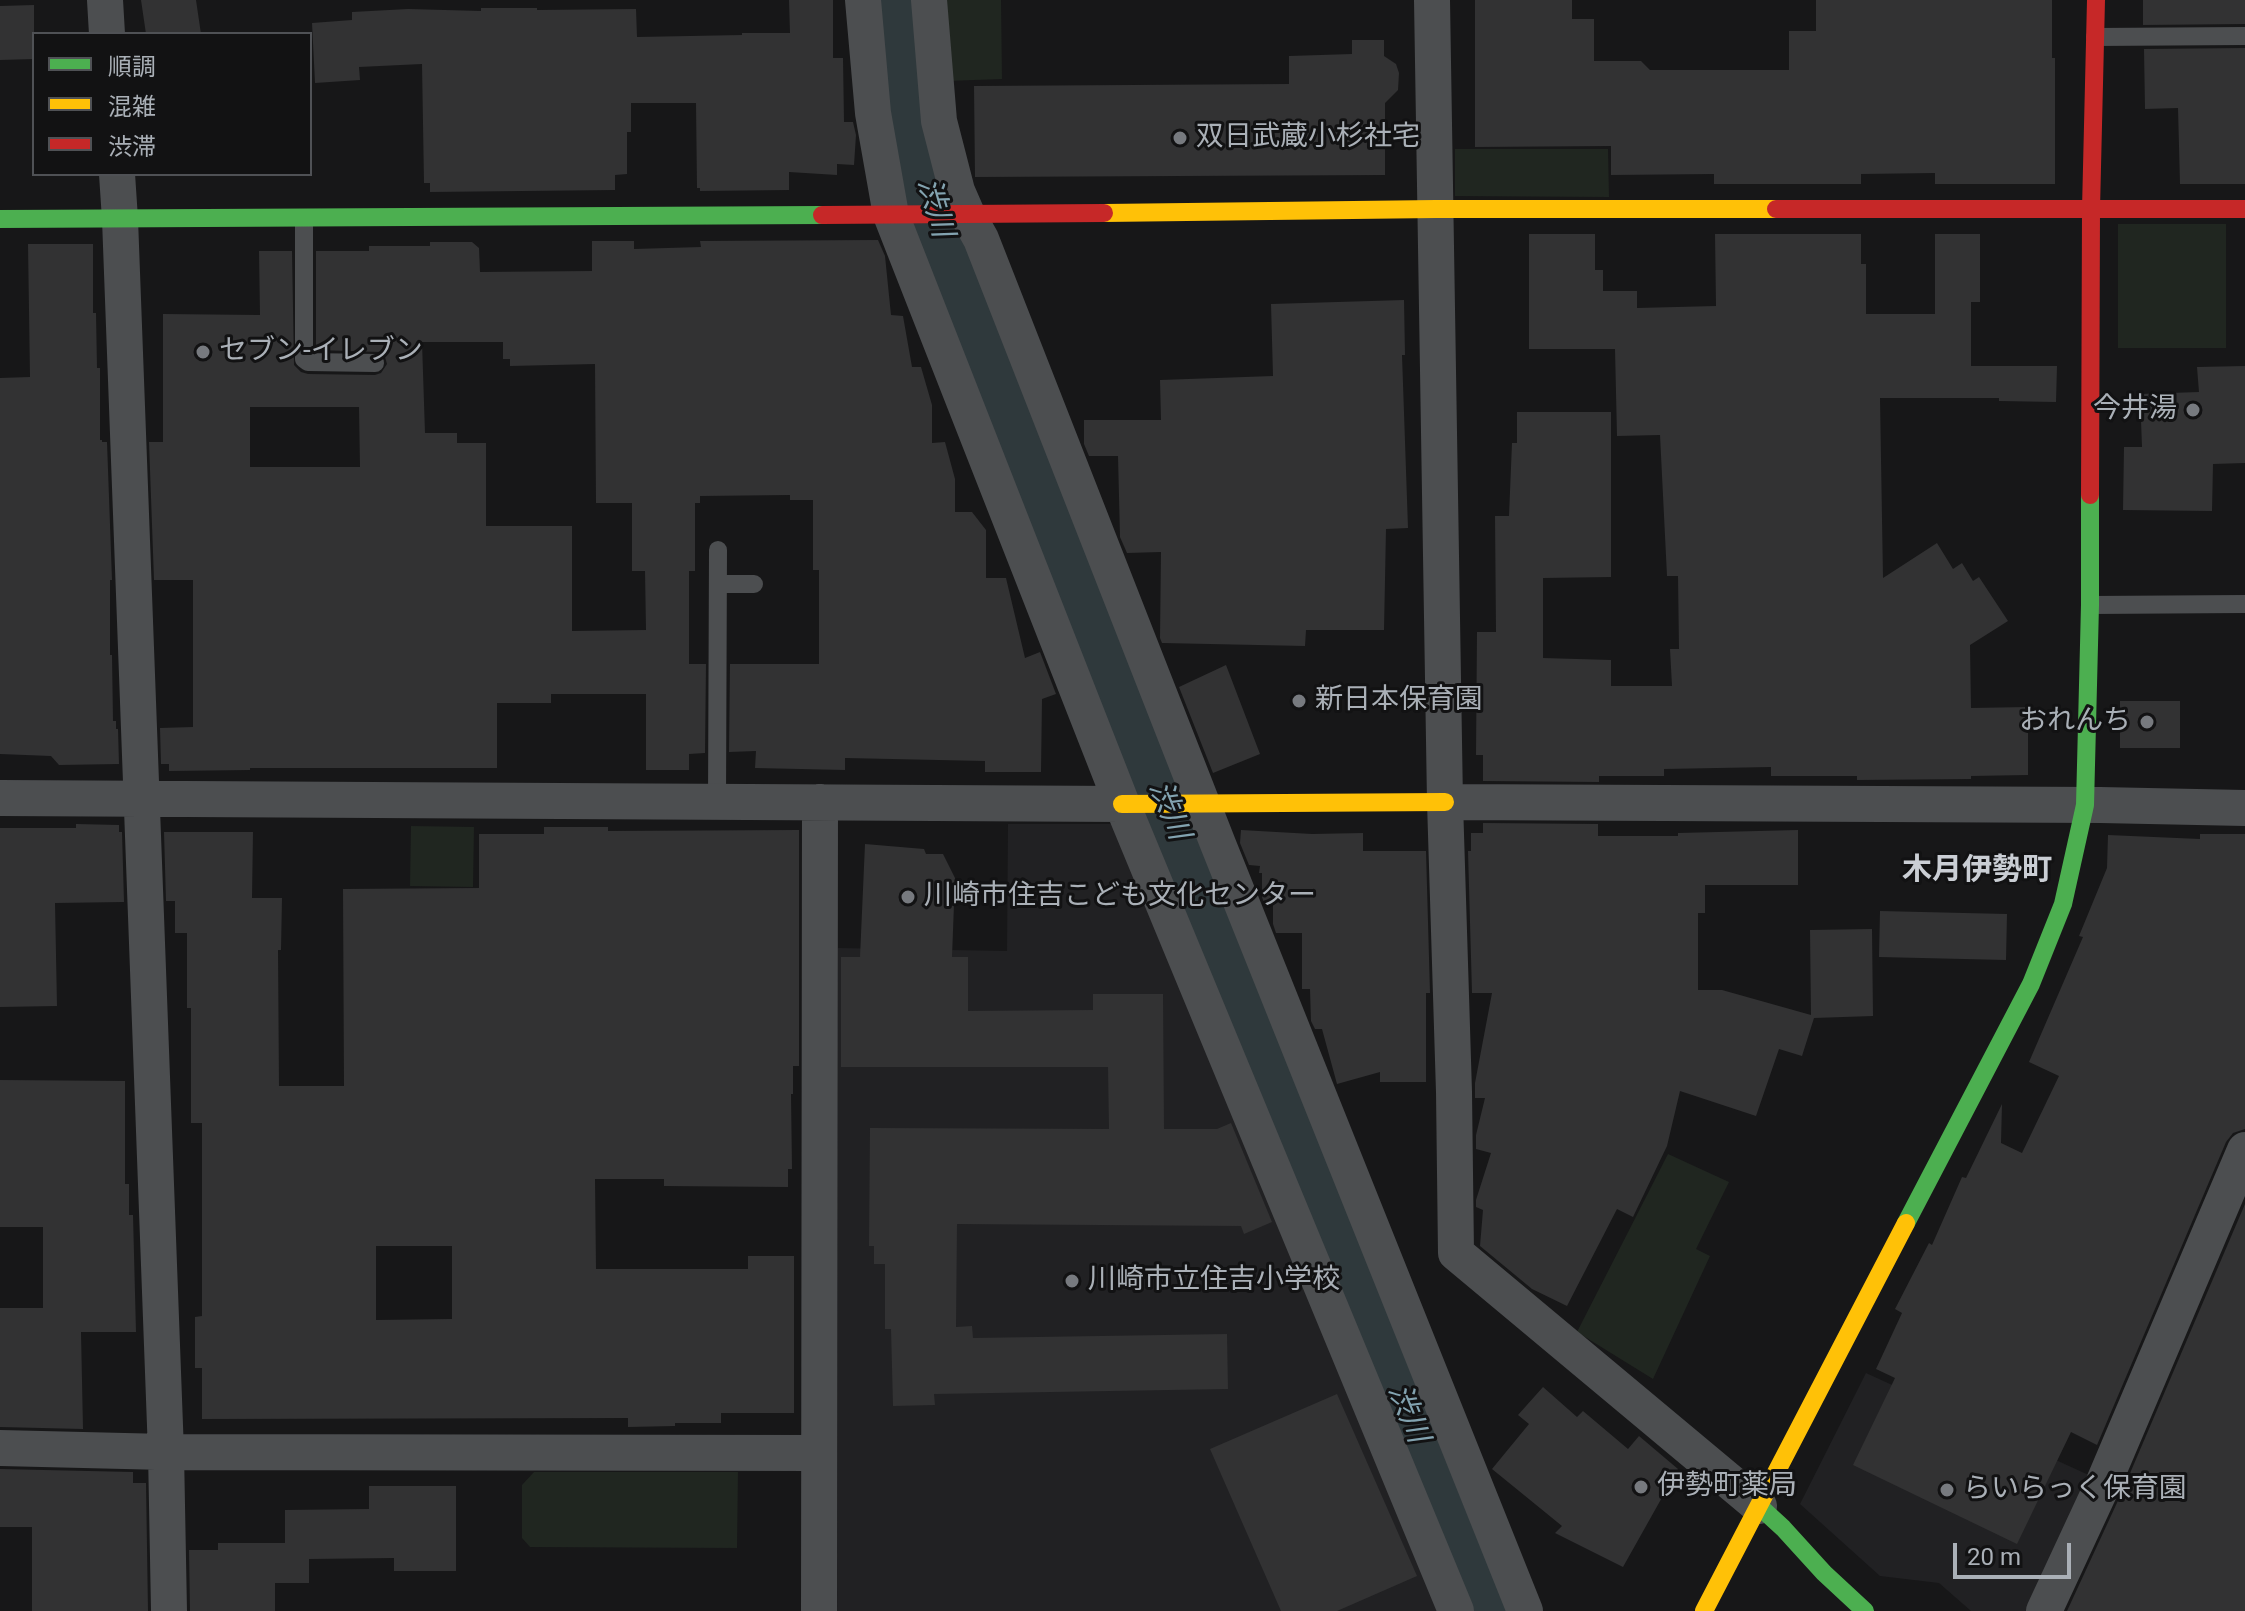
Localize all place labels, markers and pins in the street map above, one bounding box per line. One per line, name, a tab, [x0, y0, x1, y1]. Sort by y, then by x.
place label: 双日武蔵小杉社宅	[1196, 121, 1420, 155]
marker: 双日武蔵小杉社宅	[1171, 129, 1189, 147]
place label: セブン-イレブン	[219, 335, 423, 369]
marker: セブン-イレブン	[194, 343, 212, 361]
place label: 今井湯	[2093, 393, 2177, 427]
marker: 今井湯	[2184, 401, 2202, 419]
place label: 新日本保育園	[1315, 684, 1483, 718]
marker: 新日本保育園	[1290, 692, 1308, 710]
place label: おれんち	[2019, 705, 2131, 739]
marker: おれんち	[2138, 713, 2156, 731]
place label: 川崎市住吉こども文化センター	[924, 880, 1316, 914]
marker: 川崎市住吉こども文化センター	[899, 888, 917, 906]
place label: 川崎市立住吉小学校	[1088, 1264, 1340, 1298]
marker: 川崎市立住吉小学校	[1063, 1272, 1081, 1290]
place label: 伊勢町薬局	[1657, 1470, 1797, 1504]
place label: らいらっく保育園	[1963, 1473, 2187, 1507]
marker: 伊勢町薬局	[1632, 1478, 1650, 1496]
marker: らいらっく保育園	[1938, 1481, 1956, 1499]

